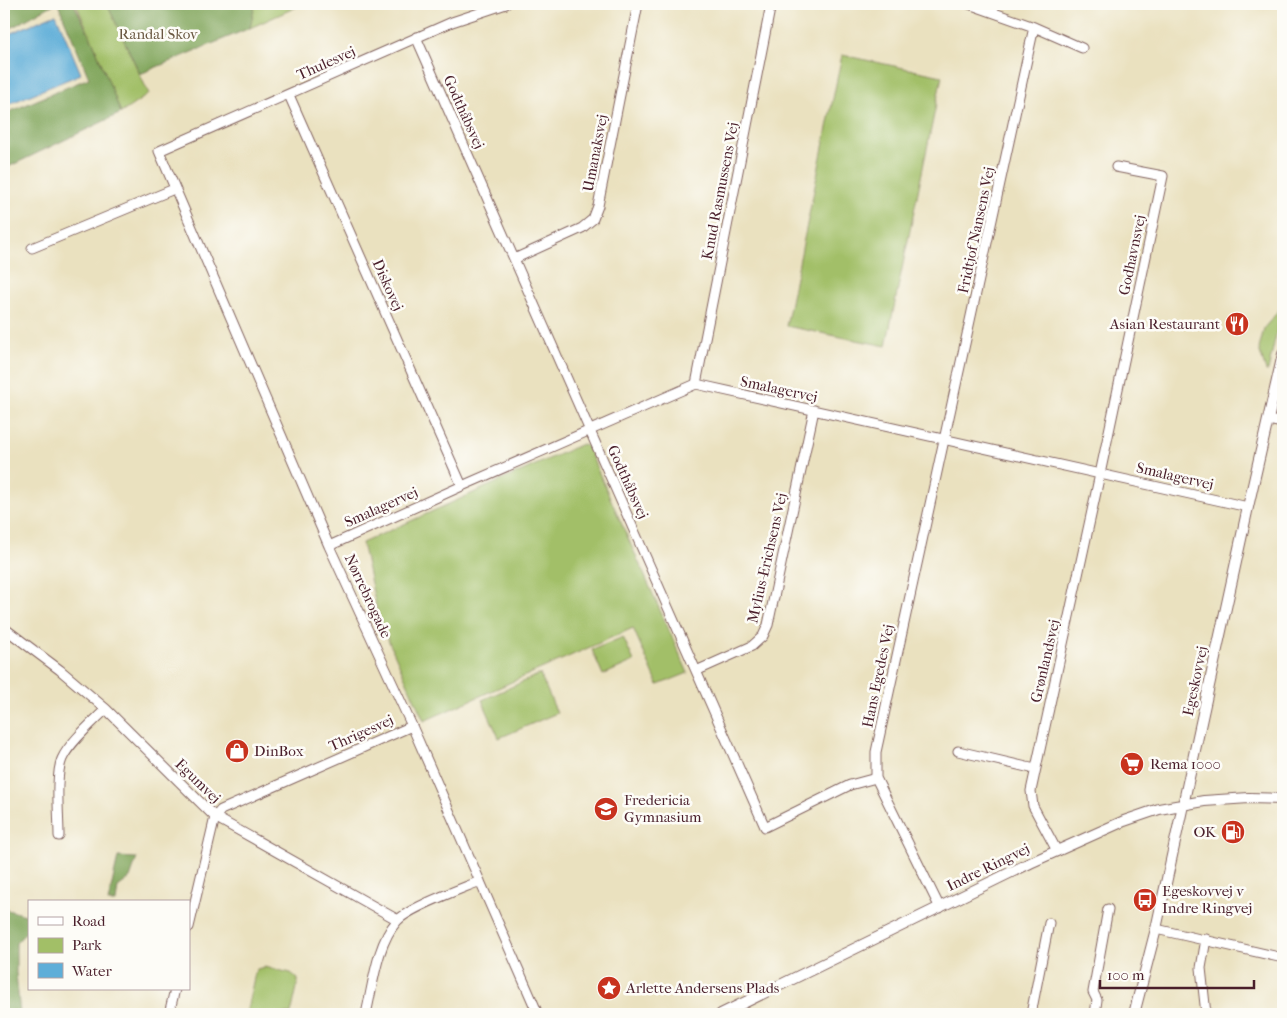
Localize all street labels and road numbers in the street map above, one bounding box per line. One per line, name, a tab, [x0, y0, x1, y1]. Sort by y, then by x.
street label: Thulesvej	[294, 42, 358, 84]
street label: Godthåbsvej	[440, 72, 488, 152]
street label: Umanaksvej	[579, 113, 611, 193]
street label: Knud Rasmussens Vej	[698, 121, 742, 261]
street label: Fridtjof Nansens Vej	[954, 165, 998, 295]
street label: Godhavnsvej	[1115, 213, 1149, 297]
street label: Diskovej	[369, 256, 407, 314]
street label: Smalagervej	[739, 372, 819, 406]
street label: Godthåbsvej	[604, 442, 652, 522]
street label: Smalagervej	[1135, 458, 1215, 494]
street label: Smalagervej	[341, 483, 421, 531]
street label: Mylius-Erichsens Vej	[743, 491, 791, 625]
street label: Nørrebrogade	[341, 551, 396, 642]
street label: Grønlandsvej	[1027, 618, 1063, 704]
street label: Hans Egedes Vej	[858, 623, 898, 729]
street label: Egeskovvej	[1179, 644, 1211, 718]
street label: Thrigesvej	[326, 711, 396, 755]
street label: Egumvej	[171, 755, 225, 807]
street label: Indre Ringvej	[944, 839, 1032, 895]

